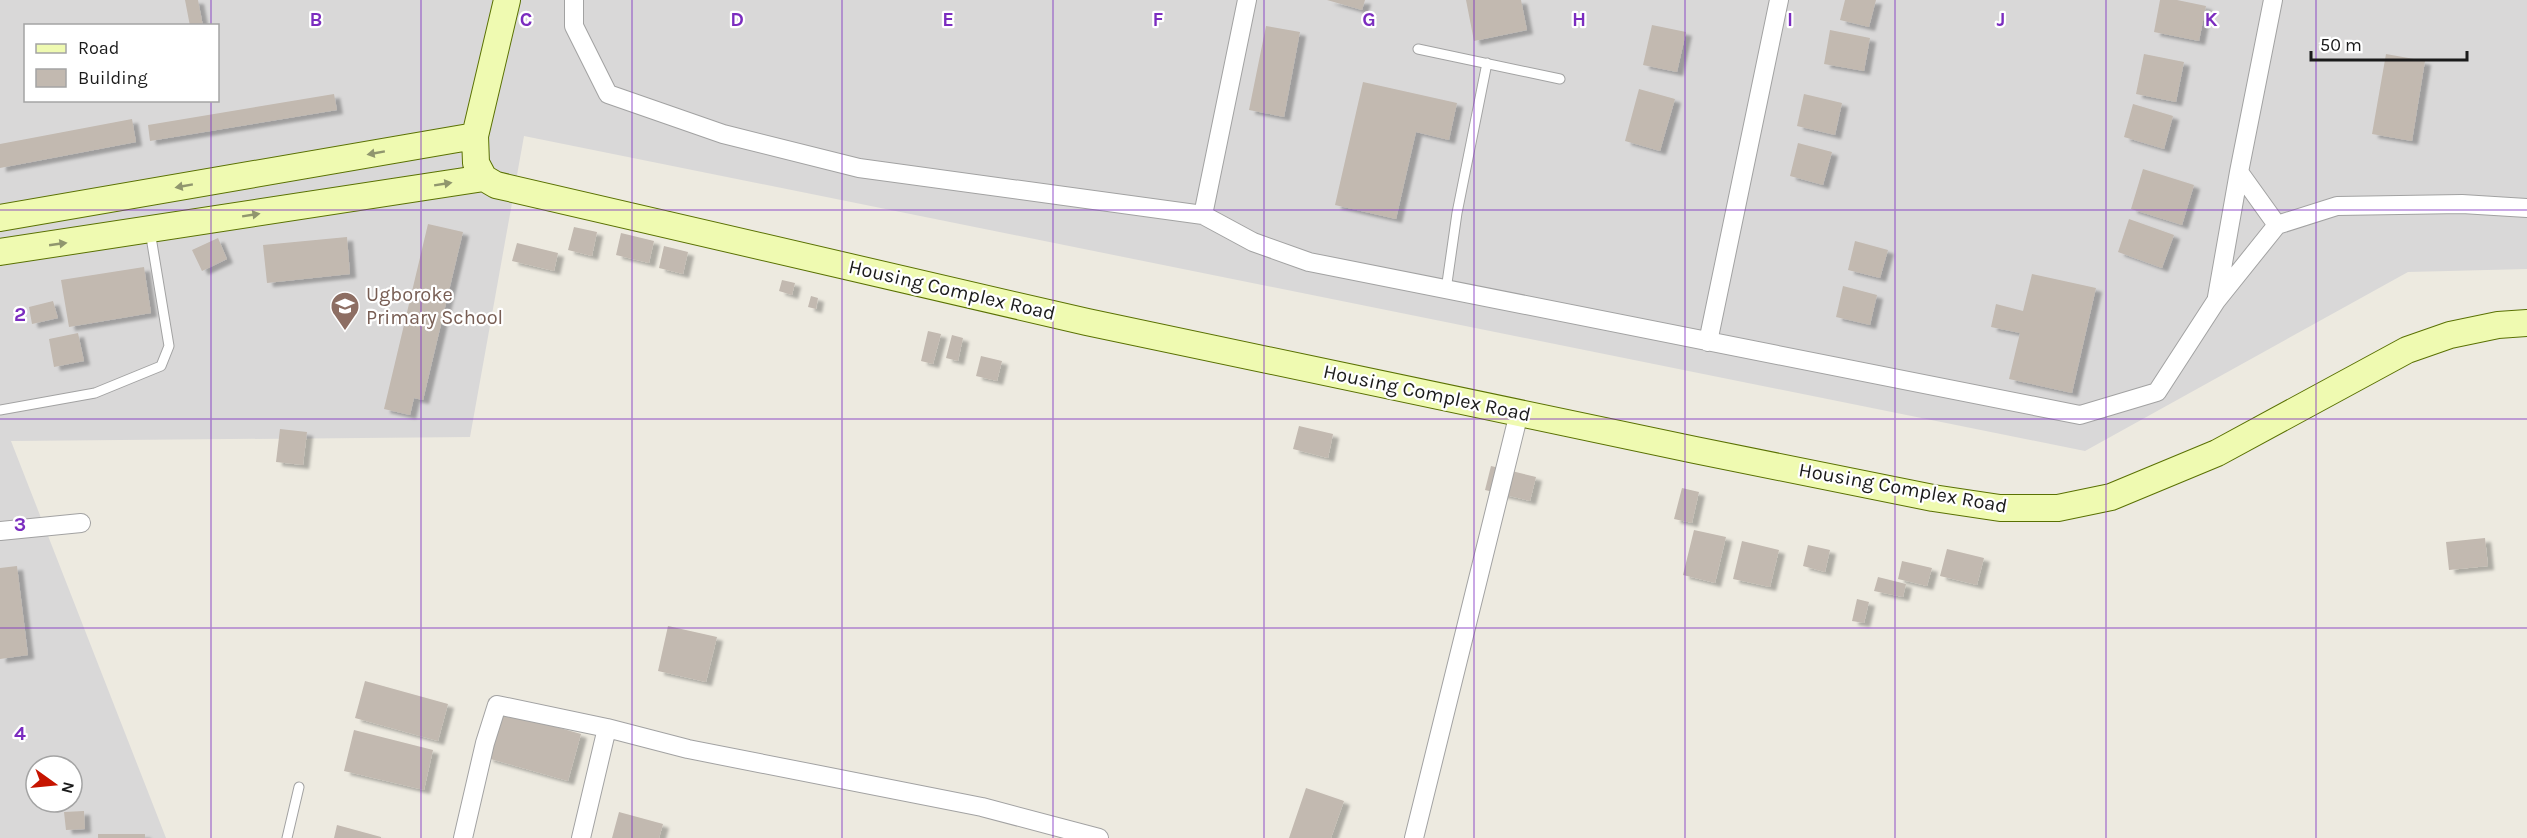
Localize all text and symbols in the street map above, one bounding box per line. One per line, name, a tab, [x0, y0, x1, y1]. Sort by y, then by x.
text: B	[310, 8, 322, 31]
text: C	[520, 8, 532, 31]
text: D	[730, 8, 744, 31]
text: E	[942, 8, 954, 31]
text: F	[1153, 8, 1164, 31]
text: G	[1362, 8, 1376, 31]
text: H	[1572, 8, 1586, 31]
text: I	[1787, 8, 1793, 31]
text: J	[1997, 8, 2005, 31]
text: K	[2204, 8, 2218, 31]
legend	[24, 24, 219, 102]
scale bar	[2311, 24, 2467, 62]
text: 50 m	[2320, 34, 2362, 56]
text: Road	[78, 37, 119, 59]
text: Building	[78, 67, 148, 89]
one-way arrow	[366, 149, 385, 158]
one-way arrow	[434, 179, 453, 188]
one-way arrow	[174, 182, 193, 191]
one-way arrow	[241, 210, 260, 219]
one-way arrow	[49, 239, 68, 248]
street label: Housing Complex Road	[846, 255, 1058, 325]
place label: Ugboroke Primary School	[366, 283, 503, 329]
school or university icon: Ugboroke Primary School	[329, 290, 361, 332]
text: 2	[14, 303, 26, 326]
street label: Housing Complex Road	[1321, 360, 1533, 426]
street label: Housing Complex Road	[1797, 458, 2009, 518]
text: 3	[14, 513, 26, 536]
text: 4	[14, 722, 26, 745]
north arrow	[24, 754, 84, 814]
text: N	[57, 780, 79, 796]

